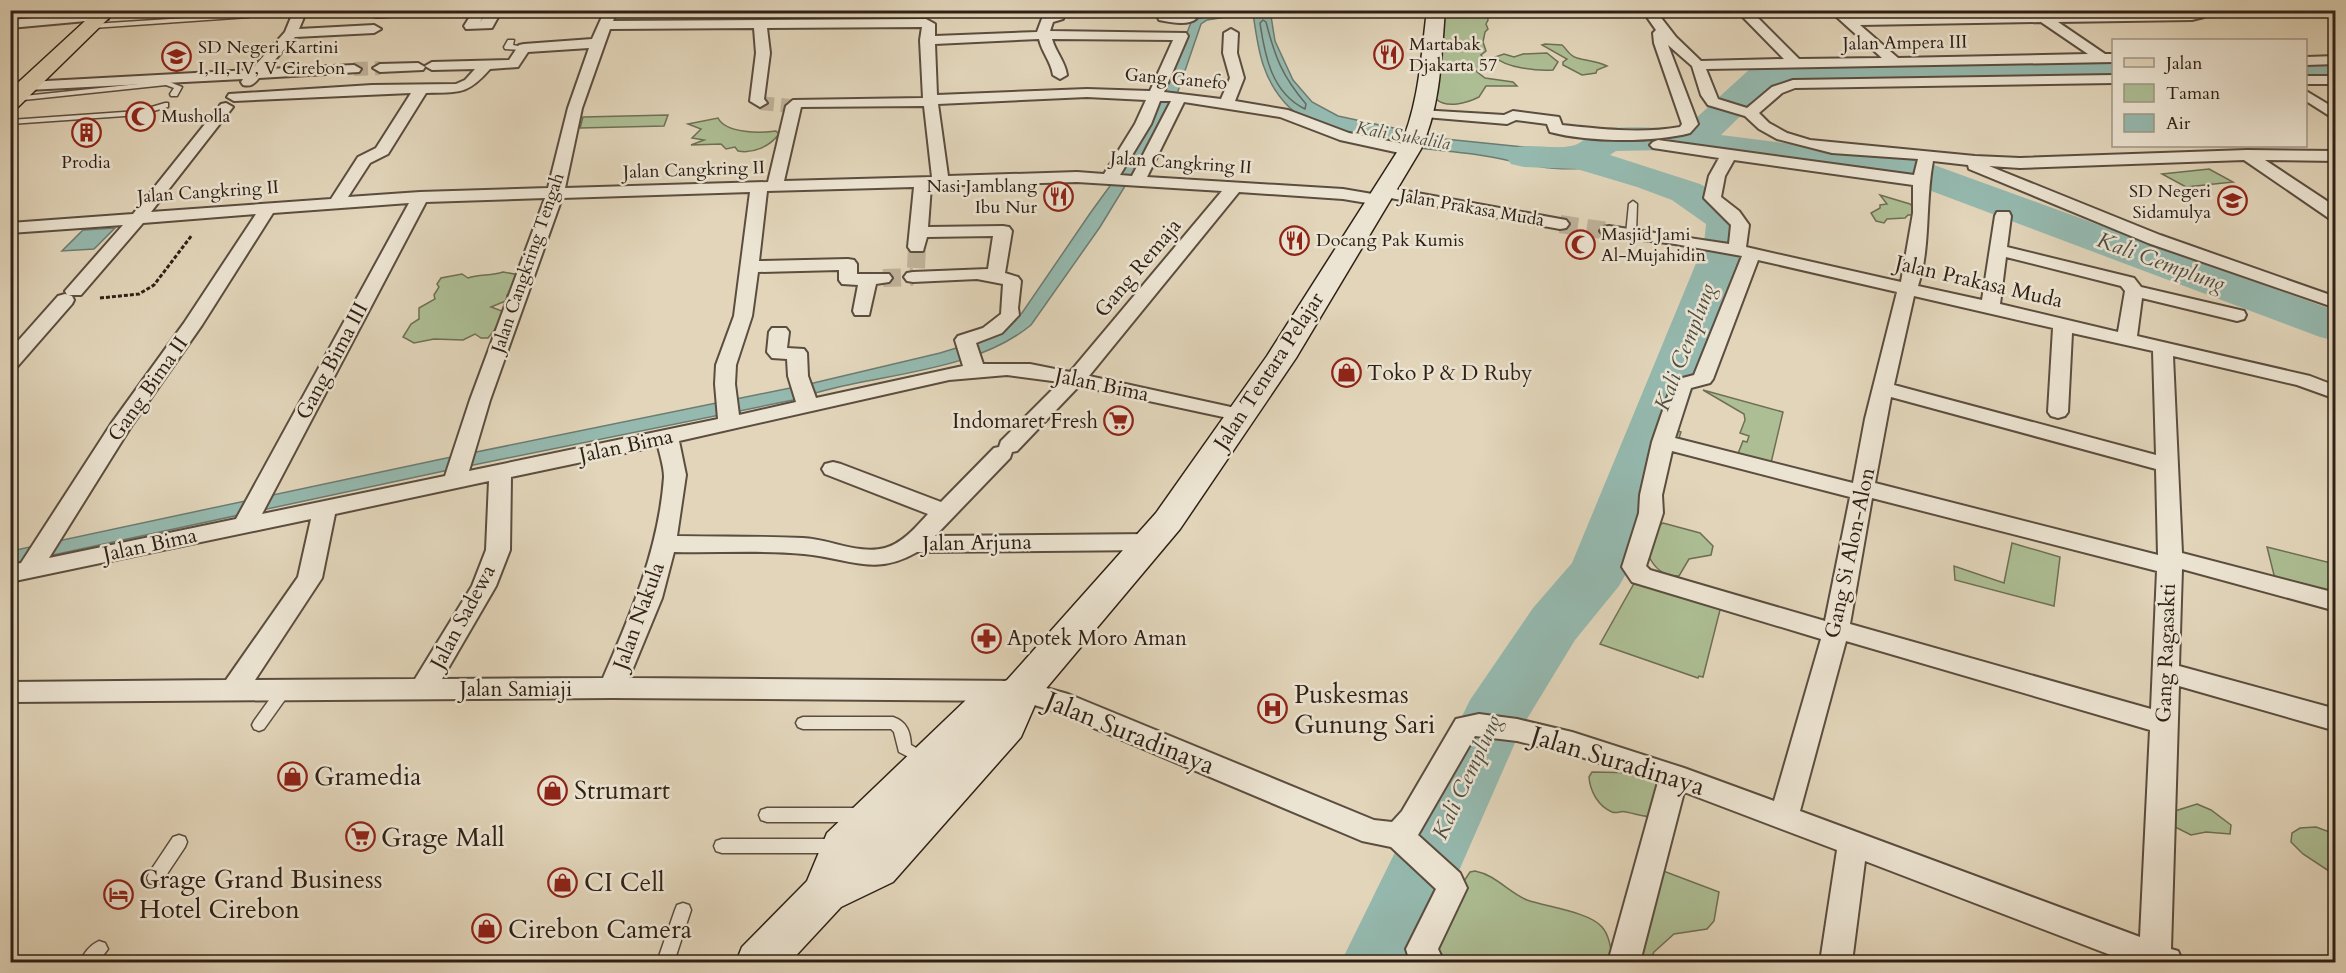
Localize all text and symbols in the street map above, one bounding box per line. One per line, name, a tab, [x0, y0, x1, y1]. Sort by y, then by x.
street label: Jalan Ampera III	[1839, 29, 1968, 57]
place label: Martabak Djakarta 57	[1409, 32, 1497, 78]
place label: SD Negeri Kartini I, II, IV, V Cirebon	[198, 35, 346, 81]
restaurant icon: Martabak Djakarta 57	[1372, 38, 1404, 70]
legend	[2112, 39, 2307, 147]
school or university icon: SD Negeri Kartini I, II, IV, V Cirebon	[161, 41, 193, 73]
text: Jalan	[2163, 51, 2203, 76]
street label: Gang Ganefo	[1124, 62, 1229, 96]
text: Taman	[2166, 81, 2221, 106]
mosque icon: Musholla	[124, 100, 156, 132]
place label: Musholla	[161, 104, 231, 129]
text: Air	[2166, 111, 2191, 136]
water label: Kali Sukalila	[1354, 115, 1452, 157]
building icon: Prodia	[70, 117, 102, 149]
street label: Jalan Cangkring II	[1106, 145, 1253, 180]
place label: Prodia	[61, 150, 111, 175]
street label: Jalan Cangkring II	[620, 155, 765, 185]
street label: Jalan Cangkring Tengah	[484, 170, 571, 359]
place label: Nasi Jamblang Ibu Nur	[927, 174, 1038, 220]
street label: Jalan Cangkring II	[133, 175, 280, 210]
place label: SD Negeri Sidamulya	[2129, 179, 2211, 225]
restaurant icon: Nasi Jamblang Ibu Nur	[1042, 180, 1074, 212]
street label: Jalan Prakasa Muda	[1395, 182, 1547, 233]
school or university icon: SD Negeri Sidamulya	[2216, 185, 2248, 217]
street label: Gang Remaja	[1088, 212, 1188, 324]
place label: Masjid Jami Al-Mujahidin	[1601, 222, 1707, 268]
restaurant icon: Docang Pak Kumis	[1279, 224, 1311, 256]
water label: Kali Cemplung	[2093, 225, 2229, 299]
place label: Docang Pak Kumis	[1316, 228, 1464, 253]
mosque icon: Masjid Jami Al-Mujahidin	[1564, 228, 1596, 260]
street label: Jalan Prakasa Muda	[1890, 248, 2066, 315]
water label: Kali Cemplung	[1647, 279, 1723, 415]
street label: Jalan Tentara Pelajar	[1206, 286, 1331, 458]
street label: Gang Bima III	[289, 297, 375, 425]
street label: Gang Bima II	[101, 331, 195, 447]
shop icon: Toko P & D Ruby	[1330, 357, 1362, 389]
place label: Toko P & D Ruby	[1367, 359, 1532, 388]
street label: Jalan Bima	[1049, 360, 1152, 409]
supermarket icon: Indomaret Fresh	[1103, 405, 1135, 437]
place label: Indomaret Fresh	[952, 407, 1098, 436]
street label: Jalan Bima	[573, 422, 676, 471]
street label: Gang Si Alon-Alon	[1818, 465, 1882, 641]
street label: Jalan Bima	[97, 521, 200, 570]
street label: Jalan Arjuna	[919, 528, 1032, 559]
street label: Jalan Nakula	[605, 558, 672, 677]
street label: Jalan Sadewa	[422, 560, 503, 677]
street label: Gang Ragasakti	[2149, 583, 2183, 723]
pharmacy icon: Apotek Moro Aman	[970, 622, 1002, 654]
place label: Apotek Moro Aman	[1007, 624, 1187, 653]
street label: Jalan Samiaji	[457, 675, 572, 704]
place label: Puskesmas Gunung Sari	[1294, 677, 1435, 742]
street label: Jalan Suradinaya	[1036, 682, 1220, 783]
hospital icon: Puskesmas Gunung Sari	[1257, 693, 1289, 725]
water label: Kali Cemplung	[1425, 710, 1509, 844]
street label: Jalan Suradinaya	[1523, 717, 1709, 804]
place label: Gramedia	[314, 759, 421, 794]
shop icon: Gramedia	[277, 760, 309, 792]
place label: Strumart	[574, 773, 670, 808]
shop icon: Strumart	[537, 774, 569, 806]
place label: Grage Mall	[381, 820, 505, 855]
supermarket icon: Grage Mall	[344, 821, 376, 853]
place label: Grage Grand Business Hotel Cirebon	[139, 862, 382, 927]
place label: CI Cell	[584, 865, 665, 900]
shop icon: CI Cell	[547, 866, 579, 898]
hotel icon: Grage Grand Business Hotel Cirebon	[102, 878, 134, 910]
place label: Cirebon Camera	[508, 912, 692, 947]
shop icon: Cirebon Camera	[471, 913, 503, 945]

